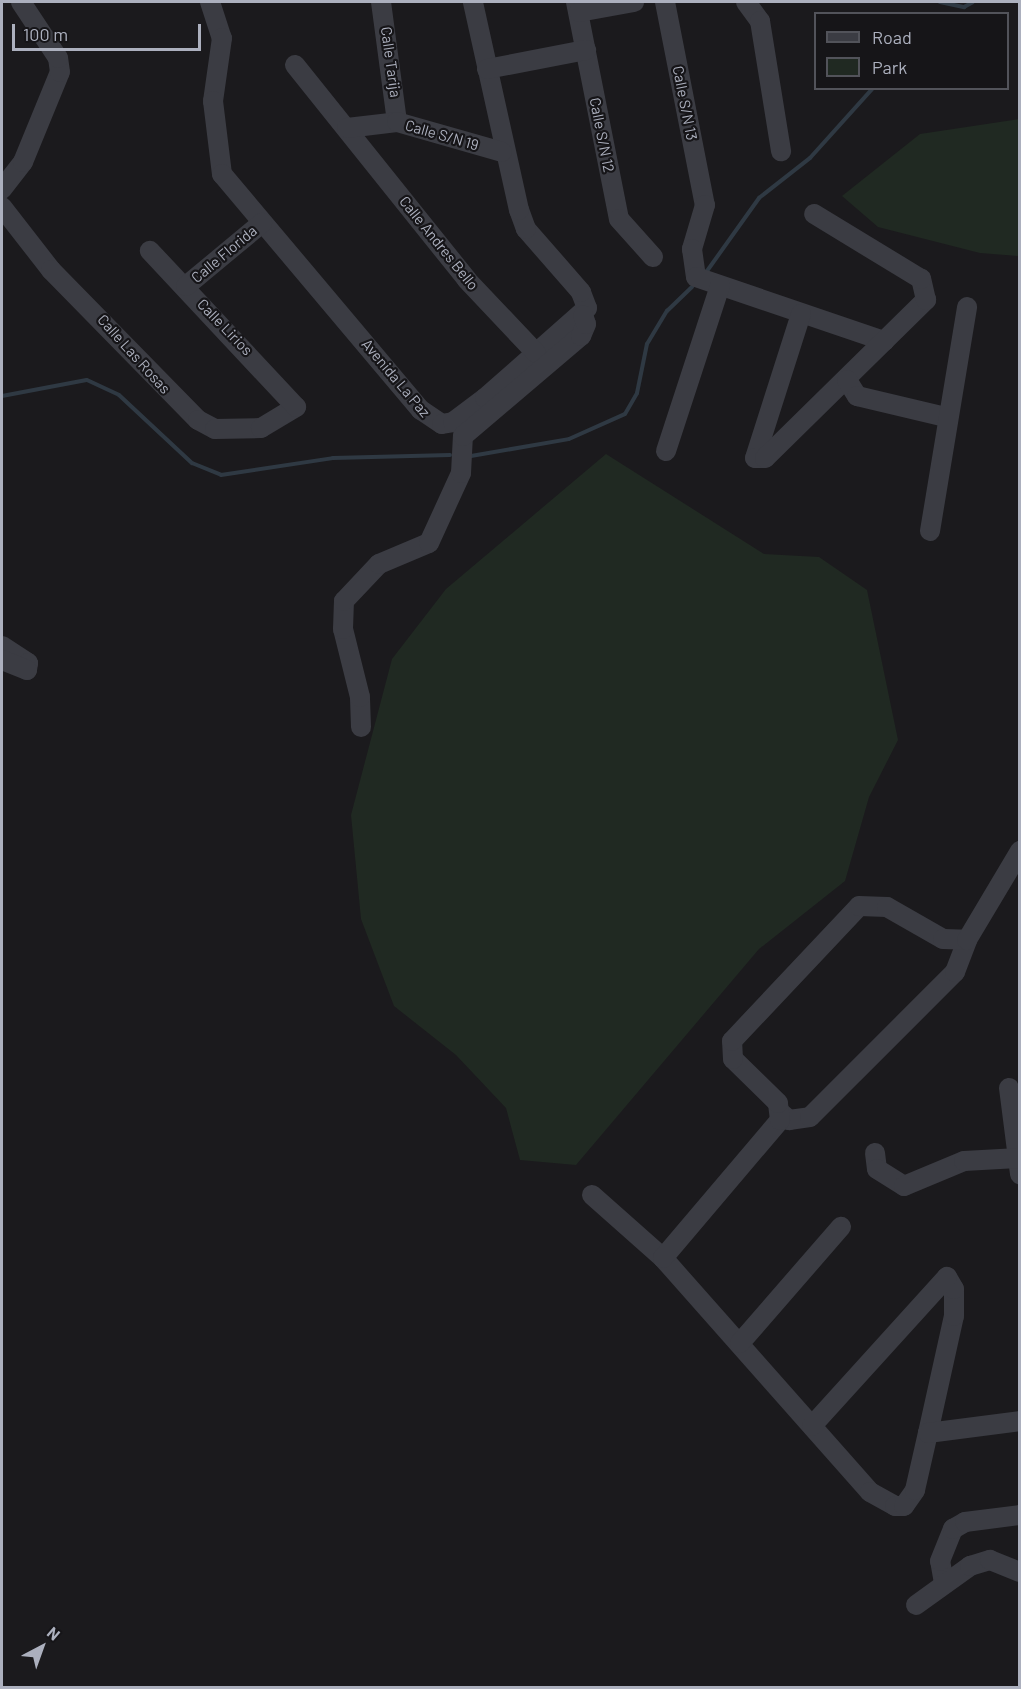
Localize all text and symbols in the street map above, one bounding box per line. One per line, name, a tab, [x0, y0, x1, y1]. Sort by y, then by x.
scale bar	[15, 12, 204, 50]
legend	[814, 12, 1009, 90]
text: 100 m	[23, 23, 68, 45]
street label: Calle Tarija	[377, 26, 405, 98]
text: Road	[872, 26, 912, 48]
text: Park	[872, 56, 907, 78]
street label: Calle S/N 13	[669, 64, 701, 142]
street label: Calle S/N 12	[586, 96, 618, 174]
street label: Calle S/N 19	[403, 116, 481, 154]
street label: Calle Andres Bello	[396, 192, 482, 294]
street label: Calle Florida	[188, 221, 260, 287]
street label: Calle Lirios	[194, 295, 256, 359]
street label: Calle Las Rosas	[94, 311, 174, 397]
street label: Avenida La Paz	[358, 335, 434, 421]
north arrow	[12, 1617, 72, 1677]
text: N	[44, 1622, 64, 1644]

